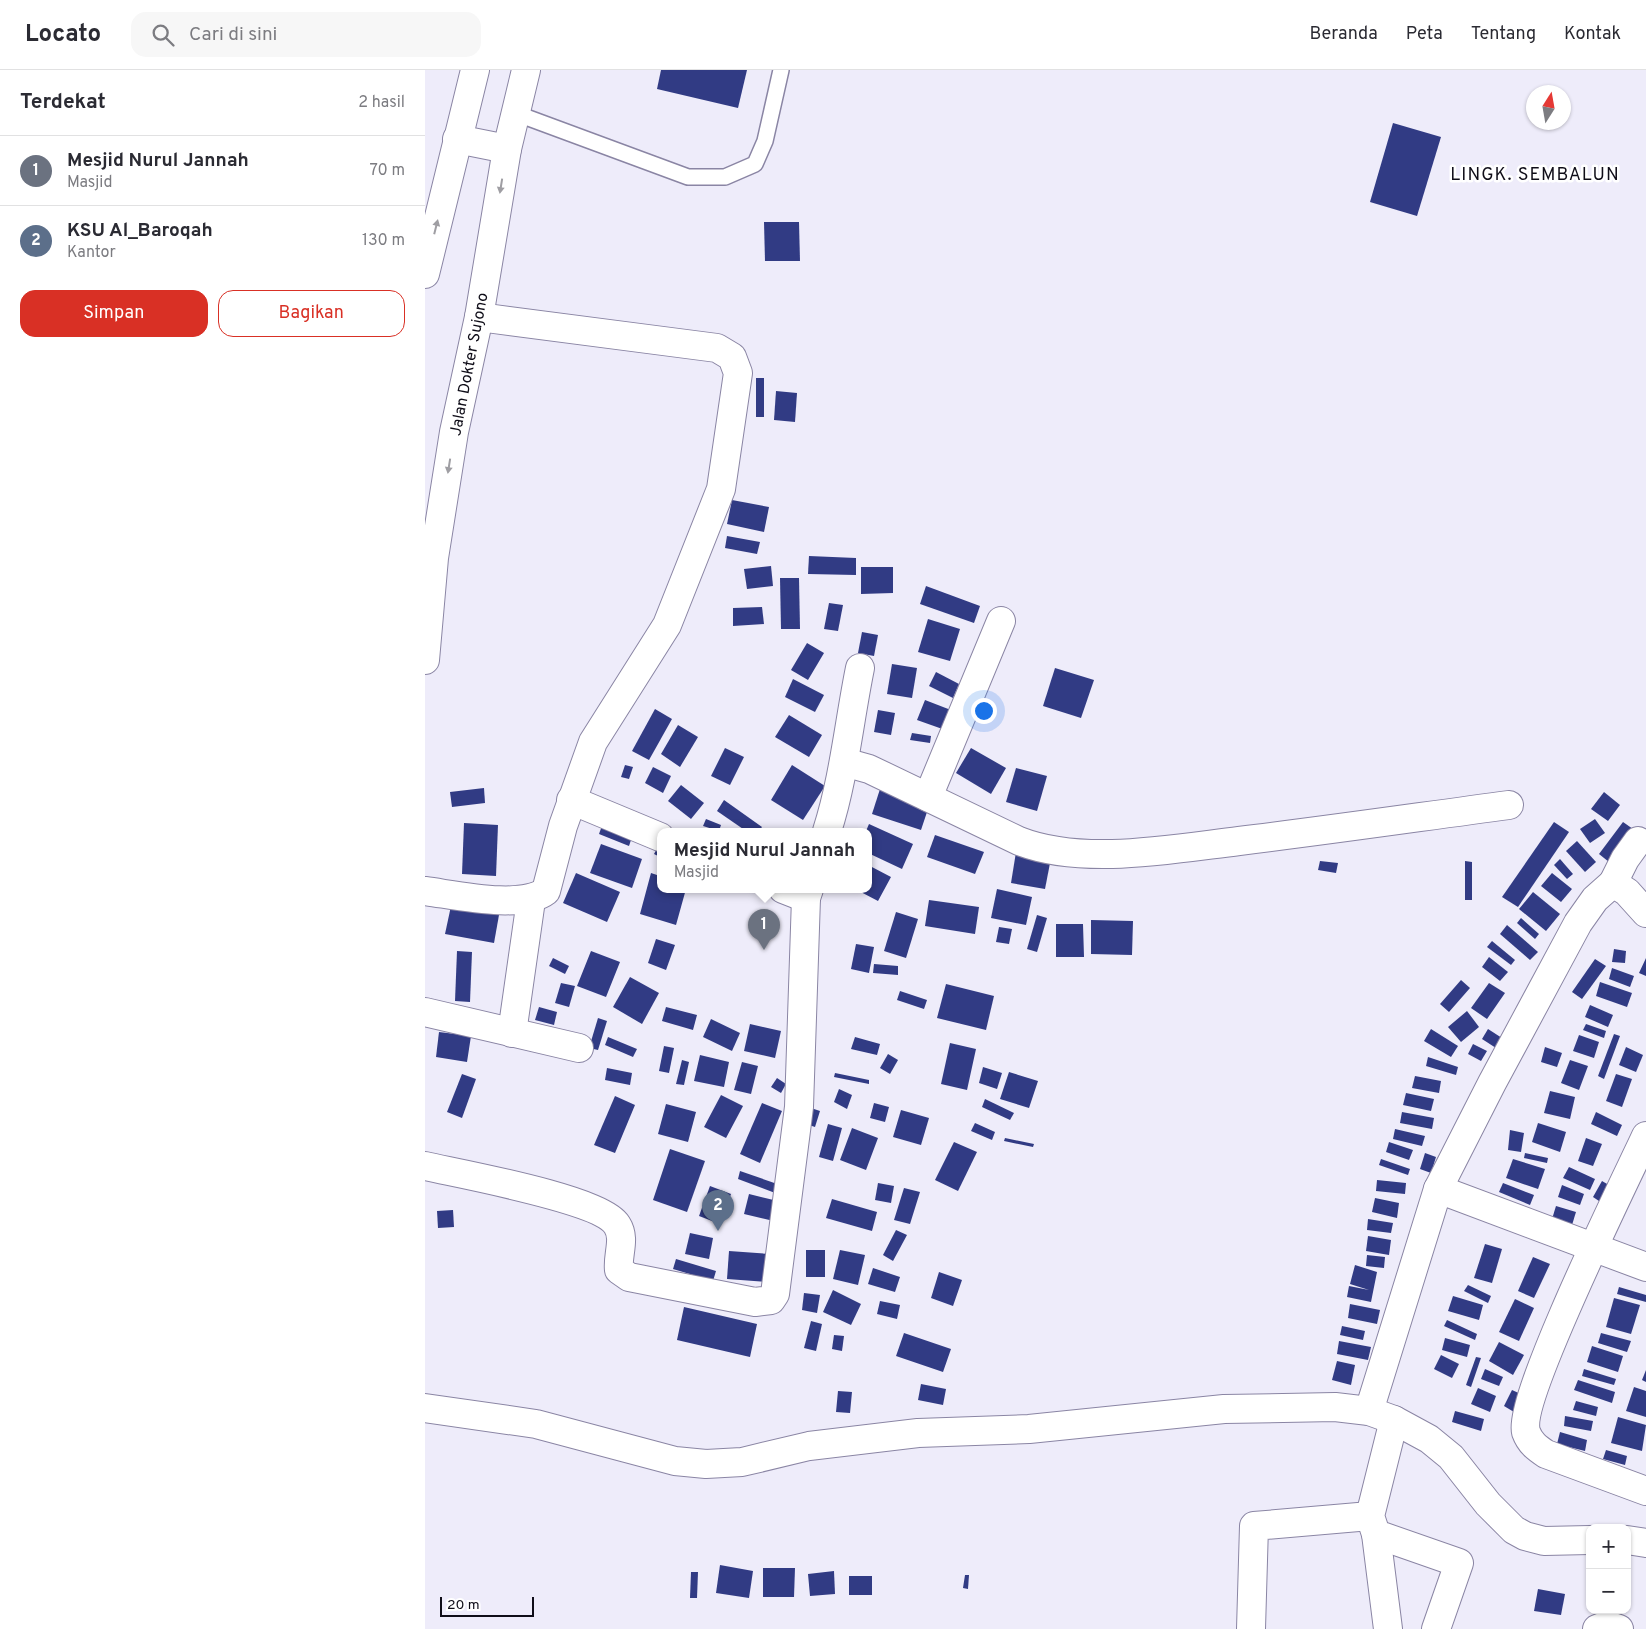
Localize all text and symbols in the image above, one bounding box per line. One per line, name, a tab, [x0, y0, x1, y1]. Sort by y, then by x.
search box	[131, 12, 481, 57]
text: Locato	[25, 20, 101, 50]
icon: search	[149, 21, 177, 49]
text: Cari di sini	[189, 23, 277, 47]
text: Beranda	[1309, 23, 1378, 46]
text: Peta	[1406, 23, 1443, 46]
text: Tentang	[1471, 23, 1536, 46]
text: Kontak	[1564, 23, 1621, 46]
north arrow	[1526, 85, 1571, 130]
text: Terdekat	[20, 89, 106, 116]
text: 2 hasil	[358, 93, 405, 113]
text: Mesjid Nurul Jannah	[67, 149, 249, 173]
text: 1	[33, 161, 39, 181]
text: 70 m	[370, 161, 405, 181]
district label: LINGK. SEMBALUN	[1450, 164, 1620, 187]
text: Masjid	[67, 173, 112, 193]
one-way arrow	[496, 178, 504, 194]
text: KSU Al_Baroqah	[67, 219, 213, 243]
one-way arrow	[432, 219, 440, 234]
text: 2	[31, 231, 41, 251]
text: 130 m	[362, 231, 405, 251]
text: Kantor	[67, 243, 116, 263]
button: Simpan	[20, 290, 208, 337]
button: Bagikan	[218, 290, 405, 337]
street label: Jalan Dokter Sujono	[446, 291, 494, 438]
one-way arrow	[445, 458, 453, 474]
your location	[971, 698, 997, 724]
popup	[657, 828, 872, 893]
text: Mesjid Nurul Jannah	[674, 839, 855, 863]
text: Masjid	[674, 863, 719, 883]
pin: 1	[748, 909, 780, 950]
pin: 2	[702, 1190, 734, 1231]
map controls	[1586, 1524, 1631, 1614]
button: +	[1586, 1524, 1631, 1569]
button: −	[1586, 1569, 1631, 1614]
scale bar	[440, 1594, 534, 1617]
text: 20 m	[447, 1597, 480, 1614]

